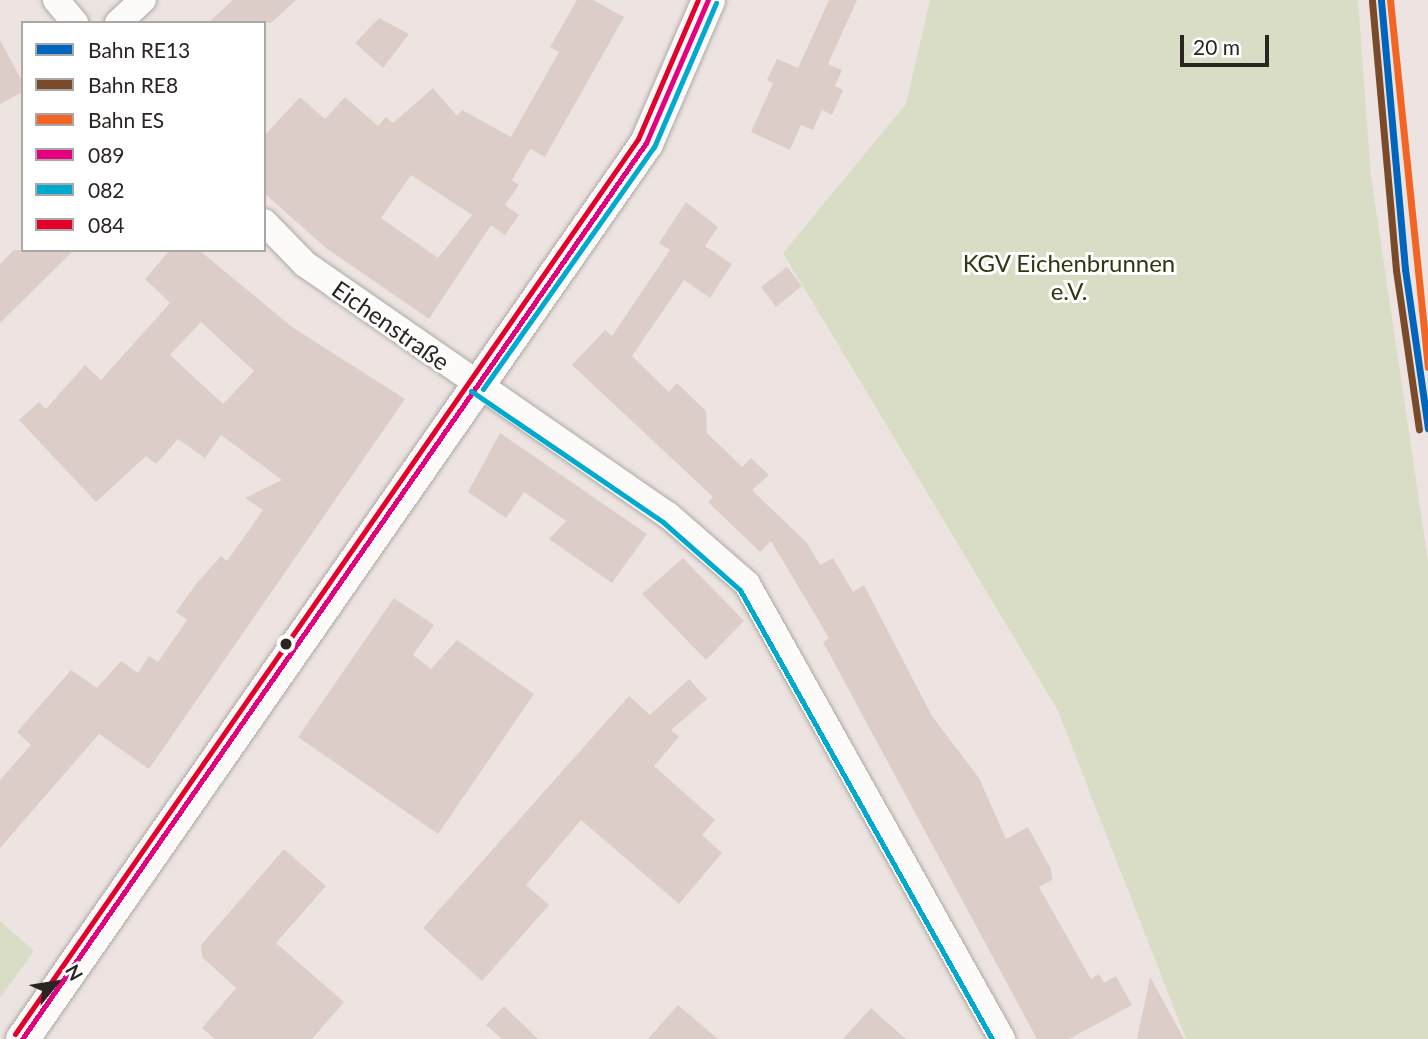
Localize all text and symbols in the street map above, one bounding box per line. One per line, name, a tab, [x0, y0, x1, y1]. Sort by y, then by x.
legend	[21, 21, 266, 252]
scale bar	[1183, 21, 1272, 65]
text: 20 m	[1193, 34, 1240, 59]
text: Bahn RE13	[88, 37, 190, 62]
text: Bahn RE8	[88, 72, 178, 97]
text: Bahn ES	[88, 107, 164, 132]
text: 089	[88, 142, 125, 167]
text: 082	[88, 177, 125, 202]
text: 084	[88, 212, 125, 237]
park label: KGV Eichenbrunnen e.V.	[962, 249, 1176, 305]
street label: Eichenstraße	[327, 274, 455, 376]
unlabelled marker	[279, 637, 293, 651]
north arrow	[21, 948, 91, 1018]
text: N	[61, 960, 88, 984]

